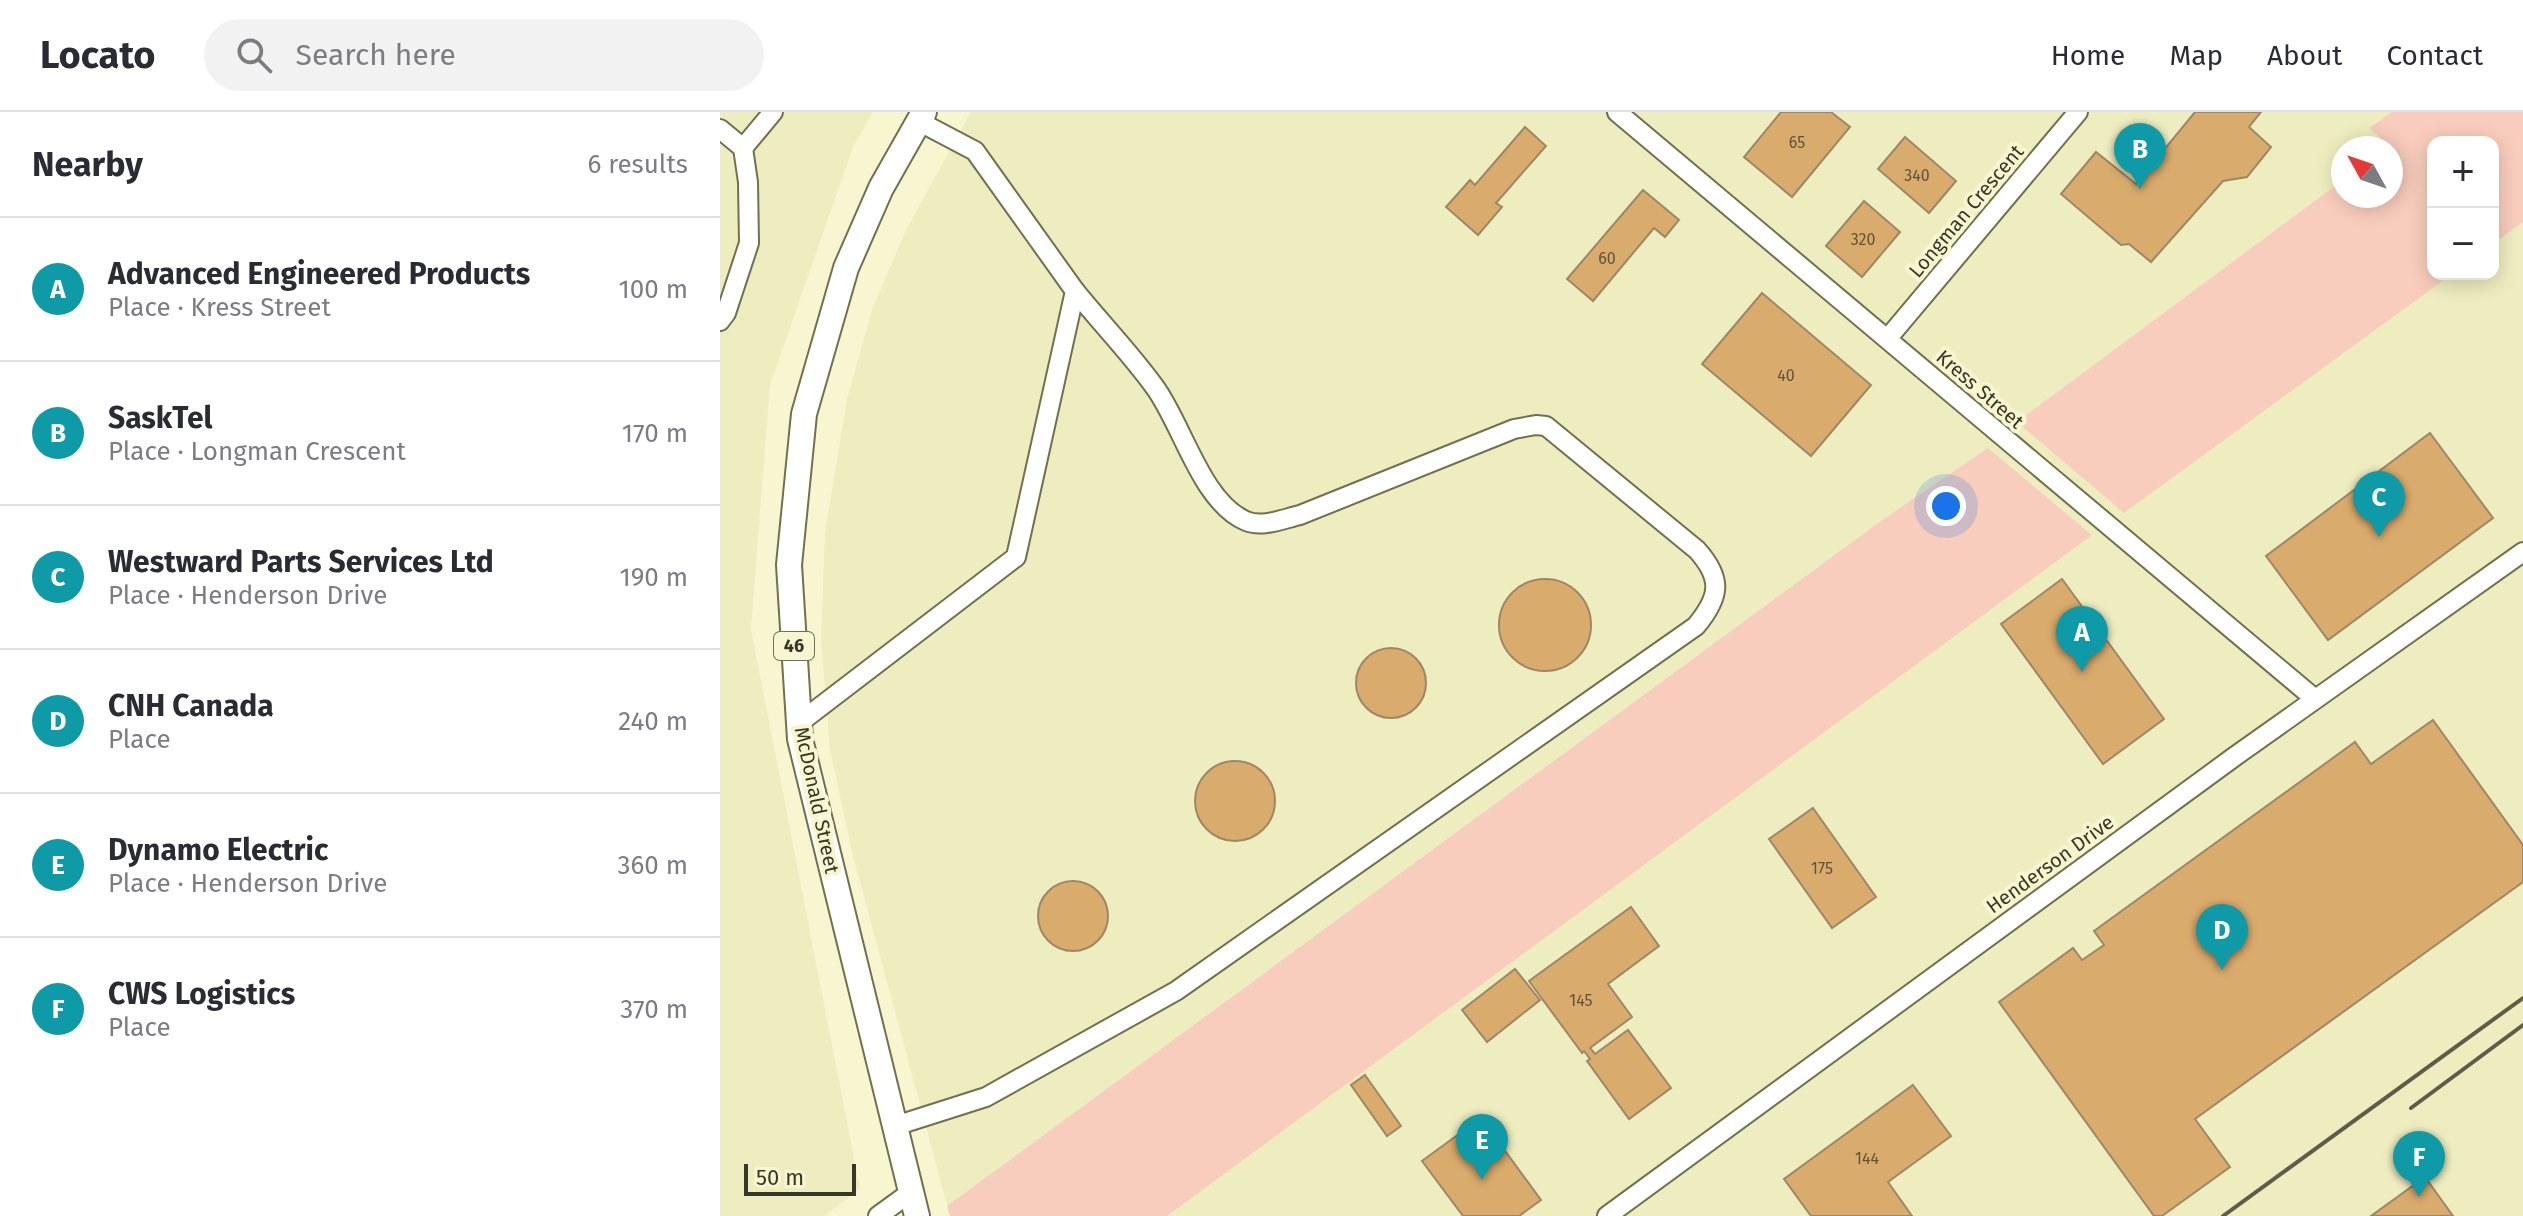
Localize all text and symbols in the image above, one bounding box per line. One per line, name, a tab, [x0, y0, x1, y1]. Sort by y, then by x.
search box	[204, 19, 764, 91]
text: Locato	[40, 32, 156, 78]
icon: search	[232, 33, 276, 77]
text: Search here	[296, 37, 456, 73]
text: Home	[2051, 39, 2125, 72]
text: Map	[2169, 39, 2223, 72]
text: About	[2267, 39, 2342, 72]
text: Contact	[2386, 39, 2483, 72]
pin: B	[2114, 123, 2166, 189]
house number: 65	[1789, 133, 1805, 152]
north arrow	[2331, 136, 2403, 208]
map controls	[2427, 136, 2499, 280]
button: +	[2427, 136, 2499, 208]
street label: Longman Crescent	[1904, 139, 2029, 282]
text: Nearby	[32, 144, 143, 185]
text: 6 results	[587, 149, 688, 180]
house number: 340	[1904, 166, 1930, 185]
button: −	[2427, 208, 2499, 280]
house number: 320	[1851, 230, 1875, 249]
house number: 60	[1598, 249, 1616, 268]
text: Advanced Engineered Products	[108, 256, 530, 292]
text: A	[50, 274, 66, 305]
text: 100 m	[619, 274, 688, 305]
text: Place · Kress Street	[108, 292, 331, 323]
street label: Kress Street	[1931, 345, 2029, 434]
house number: 40	[1777, 366, 1795, 385]
text: SaskTel	[108, 400, 212, 436]
text: B	[50, 418, 66, 449]
text: 170 m	[622, 418, 688, 449]
text: Place · Longman Crescent	[108, 436, 406, 467]
pin: C	[2353, 471, 2405, 537]
your location	[1926, 486, 1966, 526]
text: Westward Parts Services Ltd	[108, 544, 494, 580]
text: C	[51, 562, 65, 593]
text: 190 m	[619, 562, 688, 593]
text: Place · Henderson Drive	[108, 580, 387, 611]
pin: A	[2056, 606, 2108, 672]
road number: 46	[774, 632, 814, 660]
text: CNH Canada	[108, 688, 274, 724]
text: D	[50, 706, 66, 737]
text: 240 m	[618, 706, 688, 737]
text: Place	[108, 724, 171, 755]
street label: McDonald Street	[790, 724, 844, 876]
street label: Henderson Drive	[1982, 810, 2118, 918]
text: Dynamo Electric	[108, 832, 328, 868]
text: E	[51, 850, 65, 881]
text: 360 m	[617, 850, 688, 881]
house number: 175	[1811, 859, 1833, 878]
text: Place · Henderson Drive	[108, 868, 387, 899]
pin: D	[2196, 904, 2248, 970]
text: CWS Logistics	[108, 976, 295, 1012]
house number: 145	[1569, 991, 1593, 1010]
text: F	[52, 994, 64, 1025]
text: 370 m	[620, 994, 688, 1025]
text: Place	[108, 1012, 171, 1043]
pin: E	[1456, 1114, 1508, 1180]
pin: F	[2393, 1131, 2445, 1197]
house number: 144	[1855, 1149, 1879, 1168]
scale bar	[744, 1160, 856, 1196]
text: 50 m	[756, 1164, 804, 1191]

